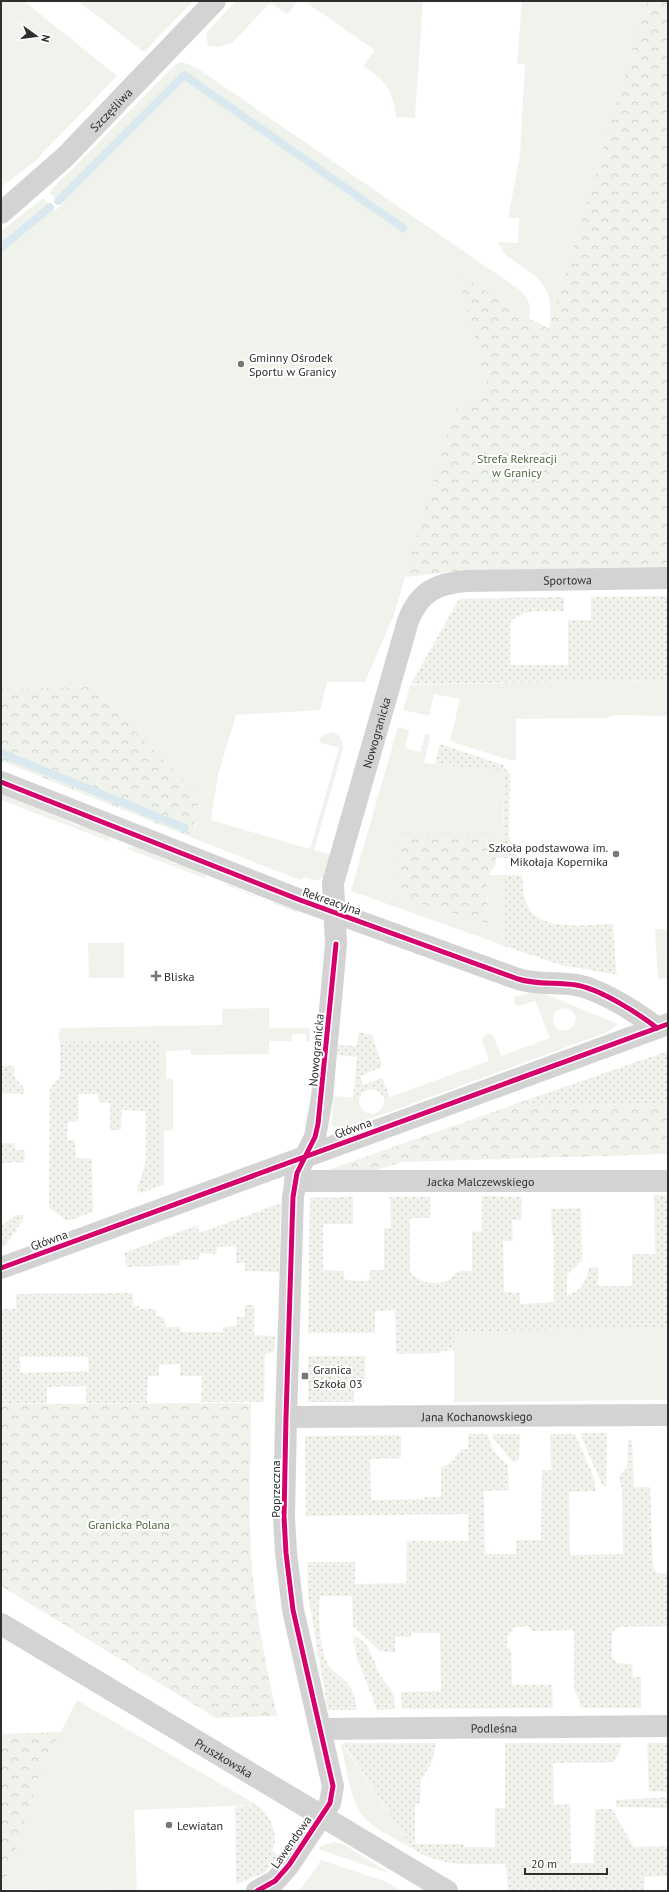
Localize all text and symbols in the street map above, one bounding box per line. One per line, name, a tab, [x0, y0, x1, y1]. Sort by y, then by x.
north arrow	[16, 16, 56, 56]
text: N	[38, 33, 53, 44]
street label: Szczęśliwa	[86, 85, 135, 134]
place label: Gminny Ośrodek Sportu w Granicy	[249, 350, 337, 379]
marker: Gminny Ośrodek Sportu w Granicy	[236, 359, 246, 369]
park label: Strefa Rekreacji w Granicy	[477, 451, 557, 480]
street label: Sportowa	[543, 572, 592, 587]
street label: Nowogranicka	[359, 695, 393, 770]
place label: Szkoła podstawowa im. Mikołaja Kopernika	[489, 840, 608, 869]
marker: Szkoła podstawowa im. Mikołaja Kopernika	[611, 849, 621, 859]
street label: Rekreacyjna	[301, 884, 363, 918]
place label: Bliska	[164, 969, 195, 984]
marker: Bliska	[151, 971, 161, 981]
street label: Nowogranicka	[305, 1013, 327, 1087]
street label: Główna	[332, 1114, 374, 1142]
street label: Jacka Malczewskiego	[427, 1174, 534, 1189]
street label: Główna	[28, 1226, 70, 1254]
place label: Granica Szkoła 03	[313, 1362, 363, 1391]
marker: Granica Szkoła 03	[300, 1371, 310, 1381]
street label: Jana Kochanowskiego	[420, 1408, 533, 1424]
street label: Poprzeczna	[268, 1460, 283, 1518]
park label: Granicka Polana	[88, 1517, 170, 1532]
street label: Podleśna	[471, 1720, 517, 1735]
street label: Pruszkowska	[192, 1734, 256, 1781]
street label: Lawendowa	[267, 1813, 315, 1871]
place label: Lewiatan	[177, 1818, 223, 1833]
marker: Lewiatan	[164, 1820, 174, 1830]
scale bar	[525, 1850, 607, 1876]
text: 20 m	[531, 1856, 557, 1871]

